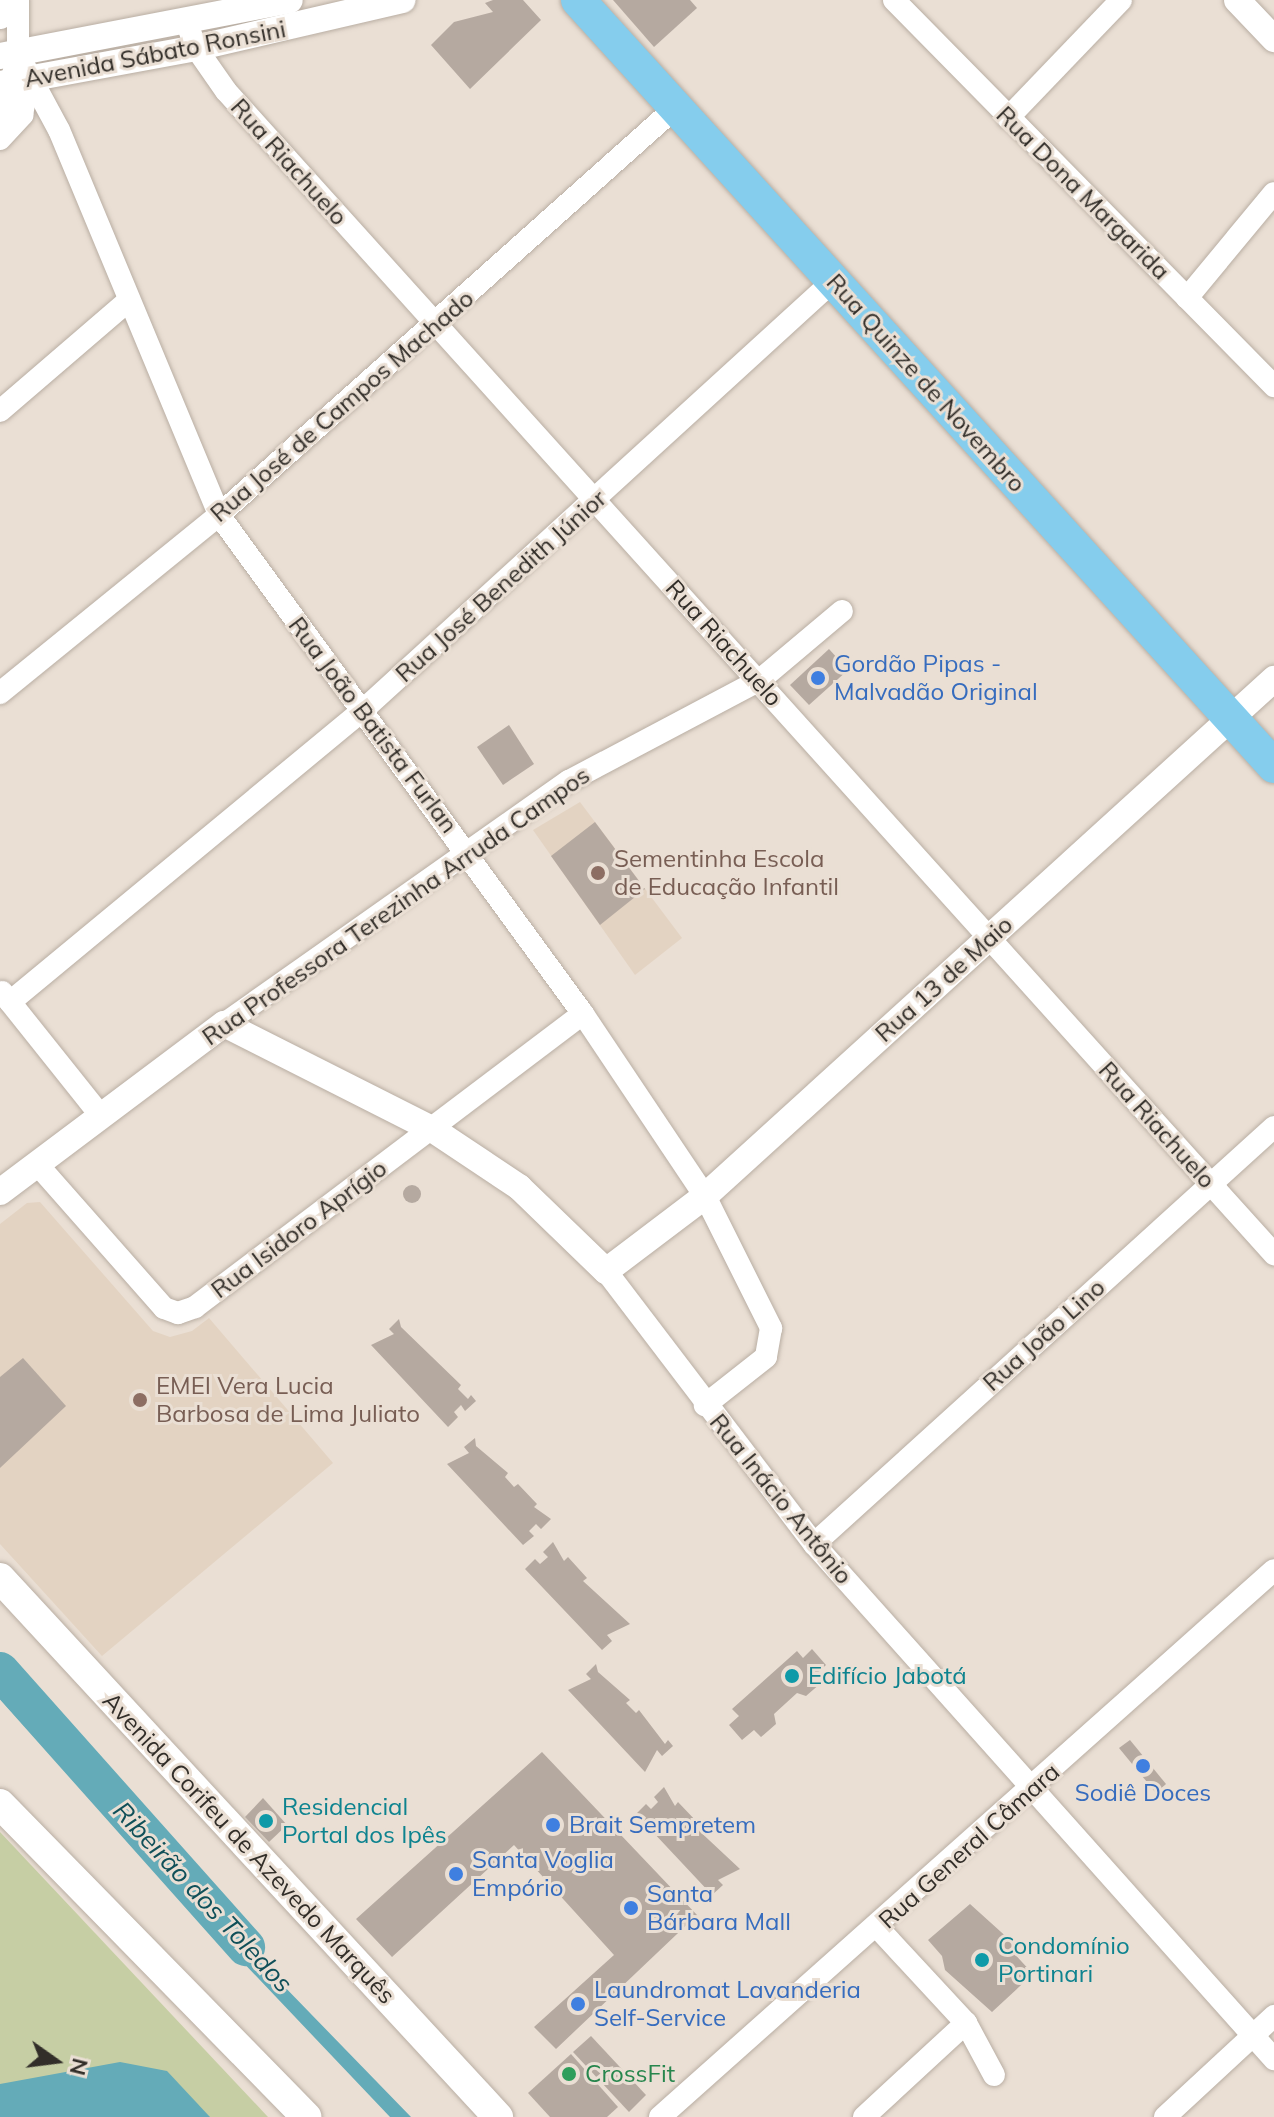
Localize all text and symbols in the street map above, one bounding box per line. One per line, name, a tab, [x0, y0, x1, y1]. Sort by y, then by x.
street label: Avenida Sábato Ronsini	[22, 15, 288, 93]
street label: Rua Riachuelo	[225, 93, 353, 231]
street label: Rua Dona Margarida	[990, 100, 1176, 286]
street label: Rua Quinze de Novembro	[821, 268, 1031, 498]
street label: Rua José de Campos Machado	[205, 284, 479, 528]
street label: Rua José Benedith Júnior	[390, 484, 612, 688]
street label: Rua Riachuelo	[660, 574, 788, 712]
street label: Rua João Batista Furlan	[282, 611, 464, 839]
place label: Gordão Pipas - Malvadão Original	[834, 650, 1038, 706]
marker: Gordão Pipas - Malvadão Original	[809, 669, 827, 687]
street label: Rua Professora Terezinha Arruda Campos	[197, 761, 595, 1051]
place label: Sementinha Escola de Educação Infantil	[614, 845, 839, 901]
marker: Sementinha Escola de Educação Infantil	[589, 864, 607, 882]
street label: Rua 13 de Maio	[870, 910, 1018, 1048]
street label: Rua Riachuelo	[1093, 1056, 1221, 1194]
street label: Rua Isidoro Aprígio	[206, 1154, 392, 1304]
street label: Rua João Lino	[977, 1273, 1111, 1397]
place label: EMEI Vera Lucia Barbosa de Lima Juliato	[156, 1372, 420, 1428]
marker: EMEI Vera Lucia Barbosa de Lima Juliato	[131, 1391, 149, 1409]
street label: Rua Inácio Antônio	[704, 1408, 858, 1590]
place label: Edifício Jabotá	[808, 1662, 967, 1690]
marker: Edifício Jabotá	[783, 1667, 801, 1685]
street label: Avenida Corifeu de Azevedo Marquês	[97, 1686, 401, 2010]
street label: Rua General Câmara	[873, 1757, 1065, 1935]
marker: Sodiê Doces	[1134, 1757, 1152, 1775]
place label: Sodiê Doces	[1075, 1779, 1211, 1807]
place label: Residencial Portal dos Ipês	[282, 1793, 447, 1849]
water label: Ribeirão dos Toledos	[107, 1795, 299, 1999]
place label: Brait Sempretem	[569, 1811, 756, 1839]
marker: Residencial Portal dos Ipês	[257, 1812, 275, 1830]
marker: Brait Sempretem	[544, 1816, 562, 1834]
place label: Santa Voglia Empório	[472, 1846, 614, 1902]
marker: Santa Voglia Empório	[447, 1865, 465, 1883]
place label: Santa Bárbara Mall	[647, 1880, 791, 1936]
marker: Santa Bárbara Mall	[622, 1899, 640, 1917]
place label: Condomínio Portinari	[998, 1932, 1130, 1988]
marker: Condomínio Portinari	[973, 1951, 991, 1969]
place label: Laundromat Lavanderia Self-Service	[594, 1976, 861, 2032]
marker: Laundromat Lavanderia Self-Service	[569, 1995, 587, 2013]
north arrow	[16, 2021, 96, 2101]
text: N	[64, 2055, 95, 2078]
place label: CrossFit	[585, 2060, 675, 2088]
marker: CrossFit	[560, 2065, 578, 2083]

